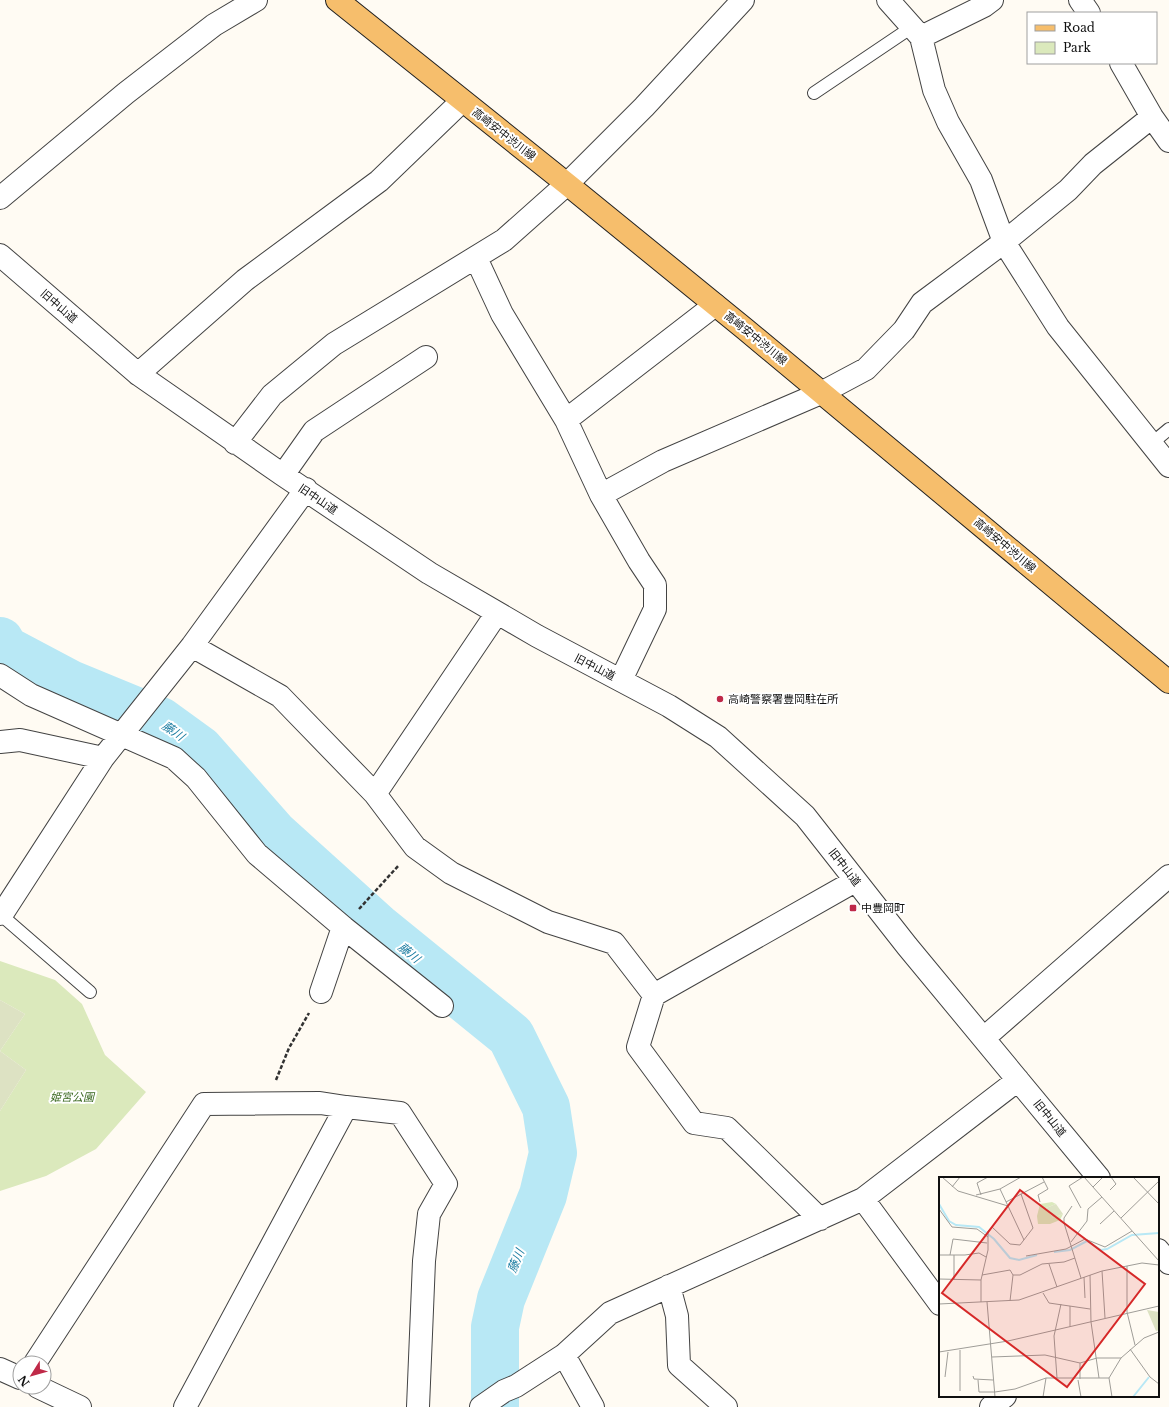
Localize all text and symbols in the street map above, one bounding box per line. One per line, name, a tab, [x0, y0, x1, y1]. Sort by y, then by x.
legend	[1027, 12, 1157, 64]
text: Road	[1063, 20, 1095, 35]
text: Park	[1063, 40, 1091, 55]
street label: 高崎安中渋川線	[469, 105, 539, 163]
street label: 旧中山道	[38, 286, 80, 326]
street label: 高崎安中渋川線	[722, 308, 790, 368]
street label: 旧中山道	[296, 481, 340, 517]
street label: 高崎安中渋川線	[971, 515, 1039, 575]
street label: 旧中山道	[572, 651, 618, 683]
place label: 高崎警察署豊岡駐在所	[728, 692, 839, 706]
marker: 高崎警察署豊岡駐在所	[715, 694, 725, 704]
water label: 藤川	[159, 718, 189, 745]
street label: 旧中山道	[826, 845, 864, 889]
place label: 中豊岡町	[861, 901, 905, 915]
marker: 中豊岡町	[848, 903, 858, 913]
water label: 藤川	[395, 939, 425, 967]
park label: 姫宮公園	[50, 1090, 96, 1104]
street label: 旧中山道	[1031, 1096, 1069, 1140]
inset map	[939, 1177, 1159, 1397]
water label: 藤川	[504, 1245, 528, 1275]
north arrow	[12, 1355, 52, 1395]
text: N	[15, 1372, 33, 1389]

